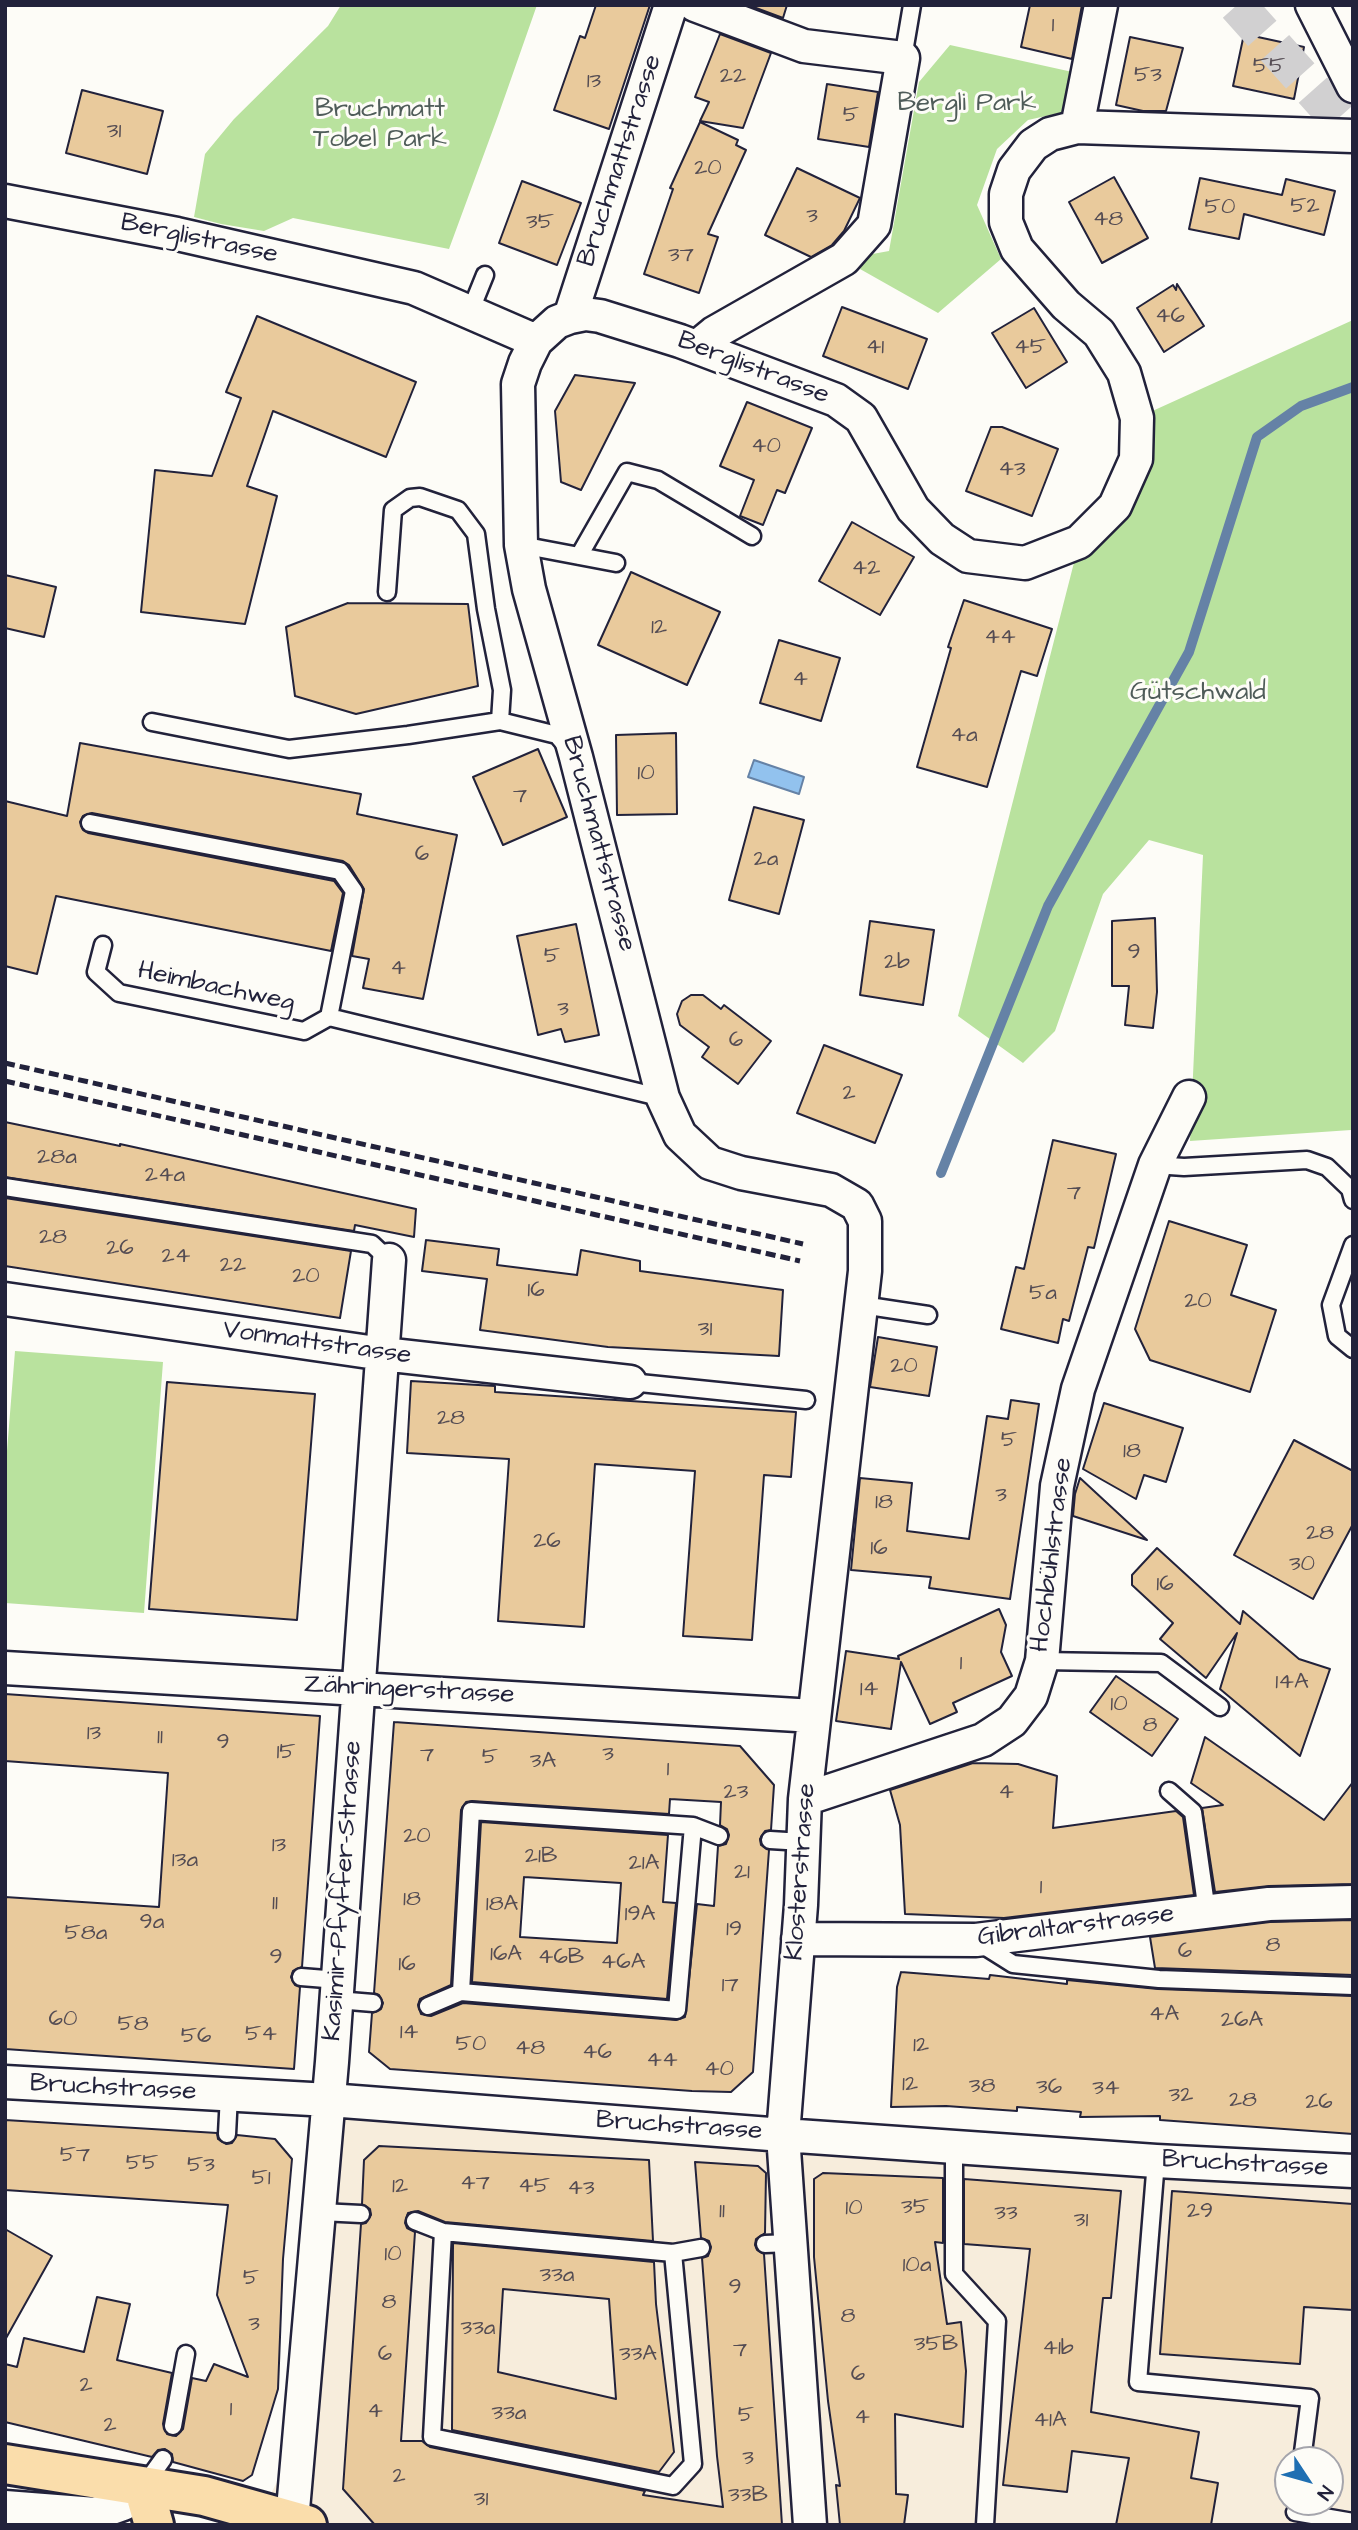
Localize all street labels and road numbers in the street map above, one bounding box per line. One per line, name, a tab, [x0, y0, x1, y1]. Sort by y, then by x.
street label: Bruchmattstrasse	[572, 51, 670, 271]
street label: Berglistrasse	[118, 208, 280, 272]
street label: Berglistrasse	[673, 326, 833, 412]
street label: Bruchmattstrasse	[554, 733, 642, 955]
street label: Heimbachweg	[135, 956, 297, 1020]
street label: Vonmattstrasse	[221, 1315, 413, 1373]
street label: Hochbühlstrasse	[1026, 1456, 1080, 1654]
street label: Zähringerstrasse	[303, 1670, 515, 1712]
street label: Kasimir-Pfyffer-Strasse	[318, 1740, 370, 2042]
street label: Klosterstrasse	[780, 1782, 824, 1962]
street label: Gibraltarstrasse	[976, 1899, 1176, 1955]
street label: Bruchstrasse	[29, 2069, 197, 2109]
street label: Bruchstrasse	[595, 2106, 763, 2148]
street label: Bruchstrasse	[1161, 2145, 1329, 2185]

